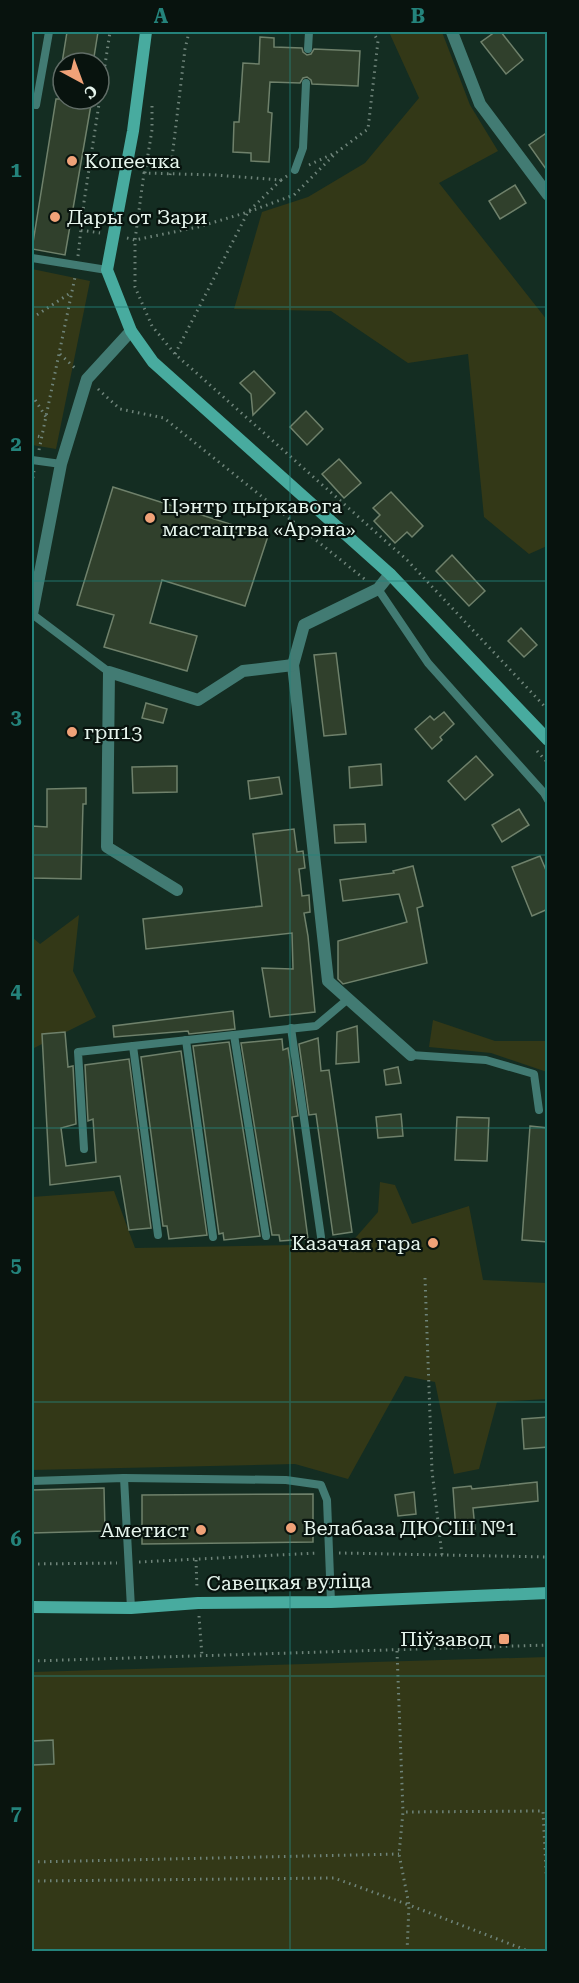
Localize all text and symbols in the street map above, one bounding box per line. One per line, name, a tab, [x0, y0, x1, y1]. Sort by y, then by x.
text: A	[154, 4, 169, 28]
text: B	[411, 4, 425, 28]
north arrow	[51, 51, 111, 111]
text: С	[80, 81, 101, 103]
place label: Копеечка	[84, 149, 180, 173]
marker: Копеечка	[65, 154, 79, 168]
text: 1	[10, 158, 22, 182]
place label: Дары от Зари	[67, 205, 207, 229]
marker: Дары от Зари	[48, 210, 62, 224]
text: 2	[10, 432, 22, 456]
place label: Цэнтр цыркавога мастацтва «Арэна»	[162, 494, 356, 541]
marker: Цэнтр цыркавога мастацтва «Арэна»	[143, 511, 157, 525]
text: 3	[10, 705, 22, 729]
place label: грп13	[84, 720, 142, 744]
marker: грп13	[65, 725, 79, 739]
text: 4	[10, 979, 22, 1003]
place label: Казачая гара	[291, 1231, 421, 1255]
marker: Казачая гара	[426, 1236, 440, 1250]
text: 5	[10, 1253, 22, 1277]
place label: Велабаза ДЮСШ №1	[303, 1516, 517, 1540]
place label: Аметист	[101, 1518, 189, 1542]
marker: Велабаза ДЮСШ №1	[284, 1521, 298, 1535]
marker: Аметист	[194, 1523, 208, 1537]
text: 6	[10, 1527, 22, 1551]
street label: Савецкая вуліца	[206, 1569, 372, 1595]
place label: Піўзавод	[400, 1627, 492, 1651]
marker: Піўзавод	[497, 1632, 511, 1646]
text: 7	[10, 1801, 22, 1825]

